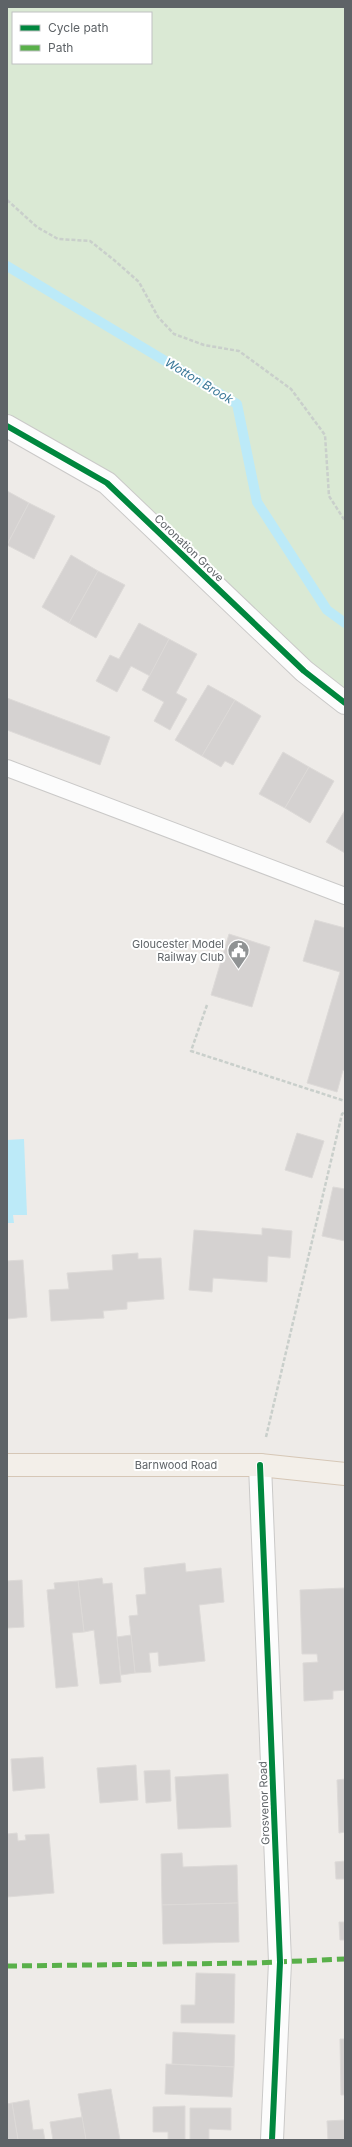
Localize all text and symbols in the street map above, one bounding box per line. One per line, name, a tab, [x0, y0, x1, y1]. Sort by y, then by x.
legend	[12, 12, 152, 64]
text: Cycle path	[48, 20, 109, 35]
text: Path	[48, 40, 73, 55]
water label: Wotton Brook	[163, 354, 236, 407]
street label: Coronation Grove	[151, 511, 227, 585]
place label: Gloucester Model Railway Club	[132, 937, 224, 964]
public building icon: Gloucester Model Railway Club	[226, 937, 252, 970]
street label: Barnwood Road	[135, 1458, 217, 1472]
street label: Grosvenor Road	[256, 1761, 272, 1845]

